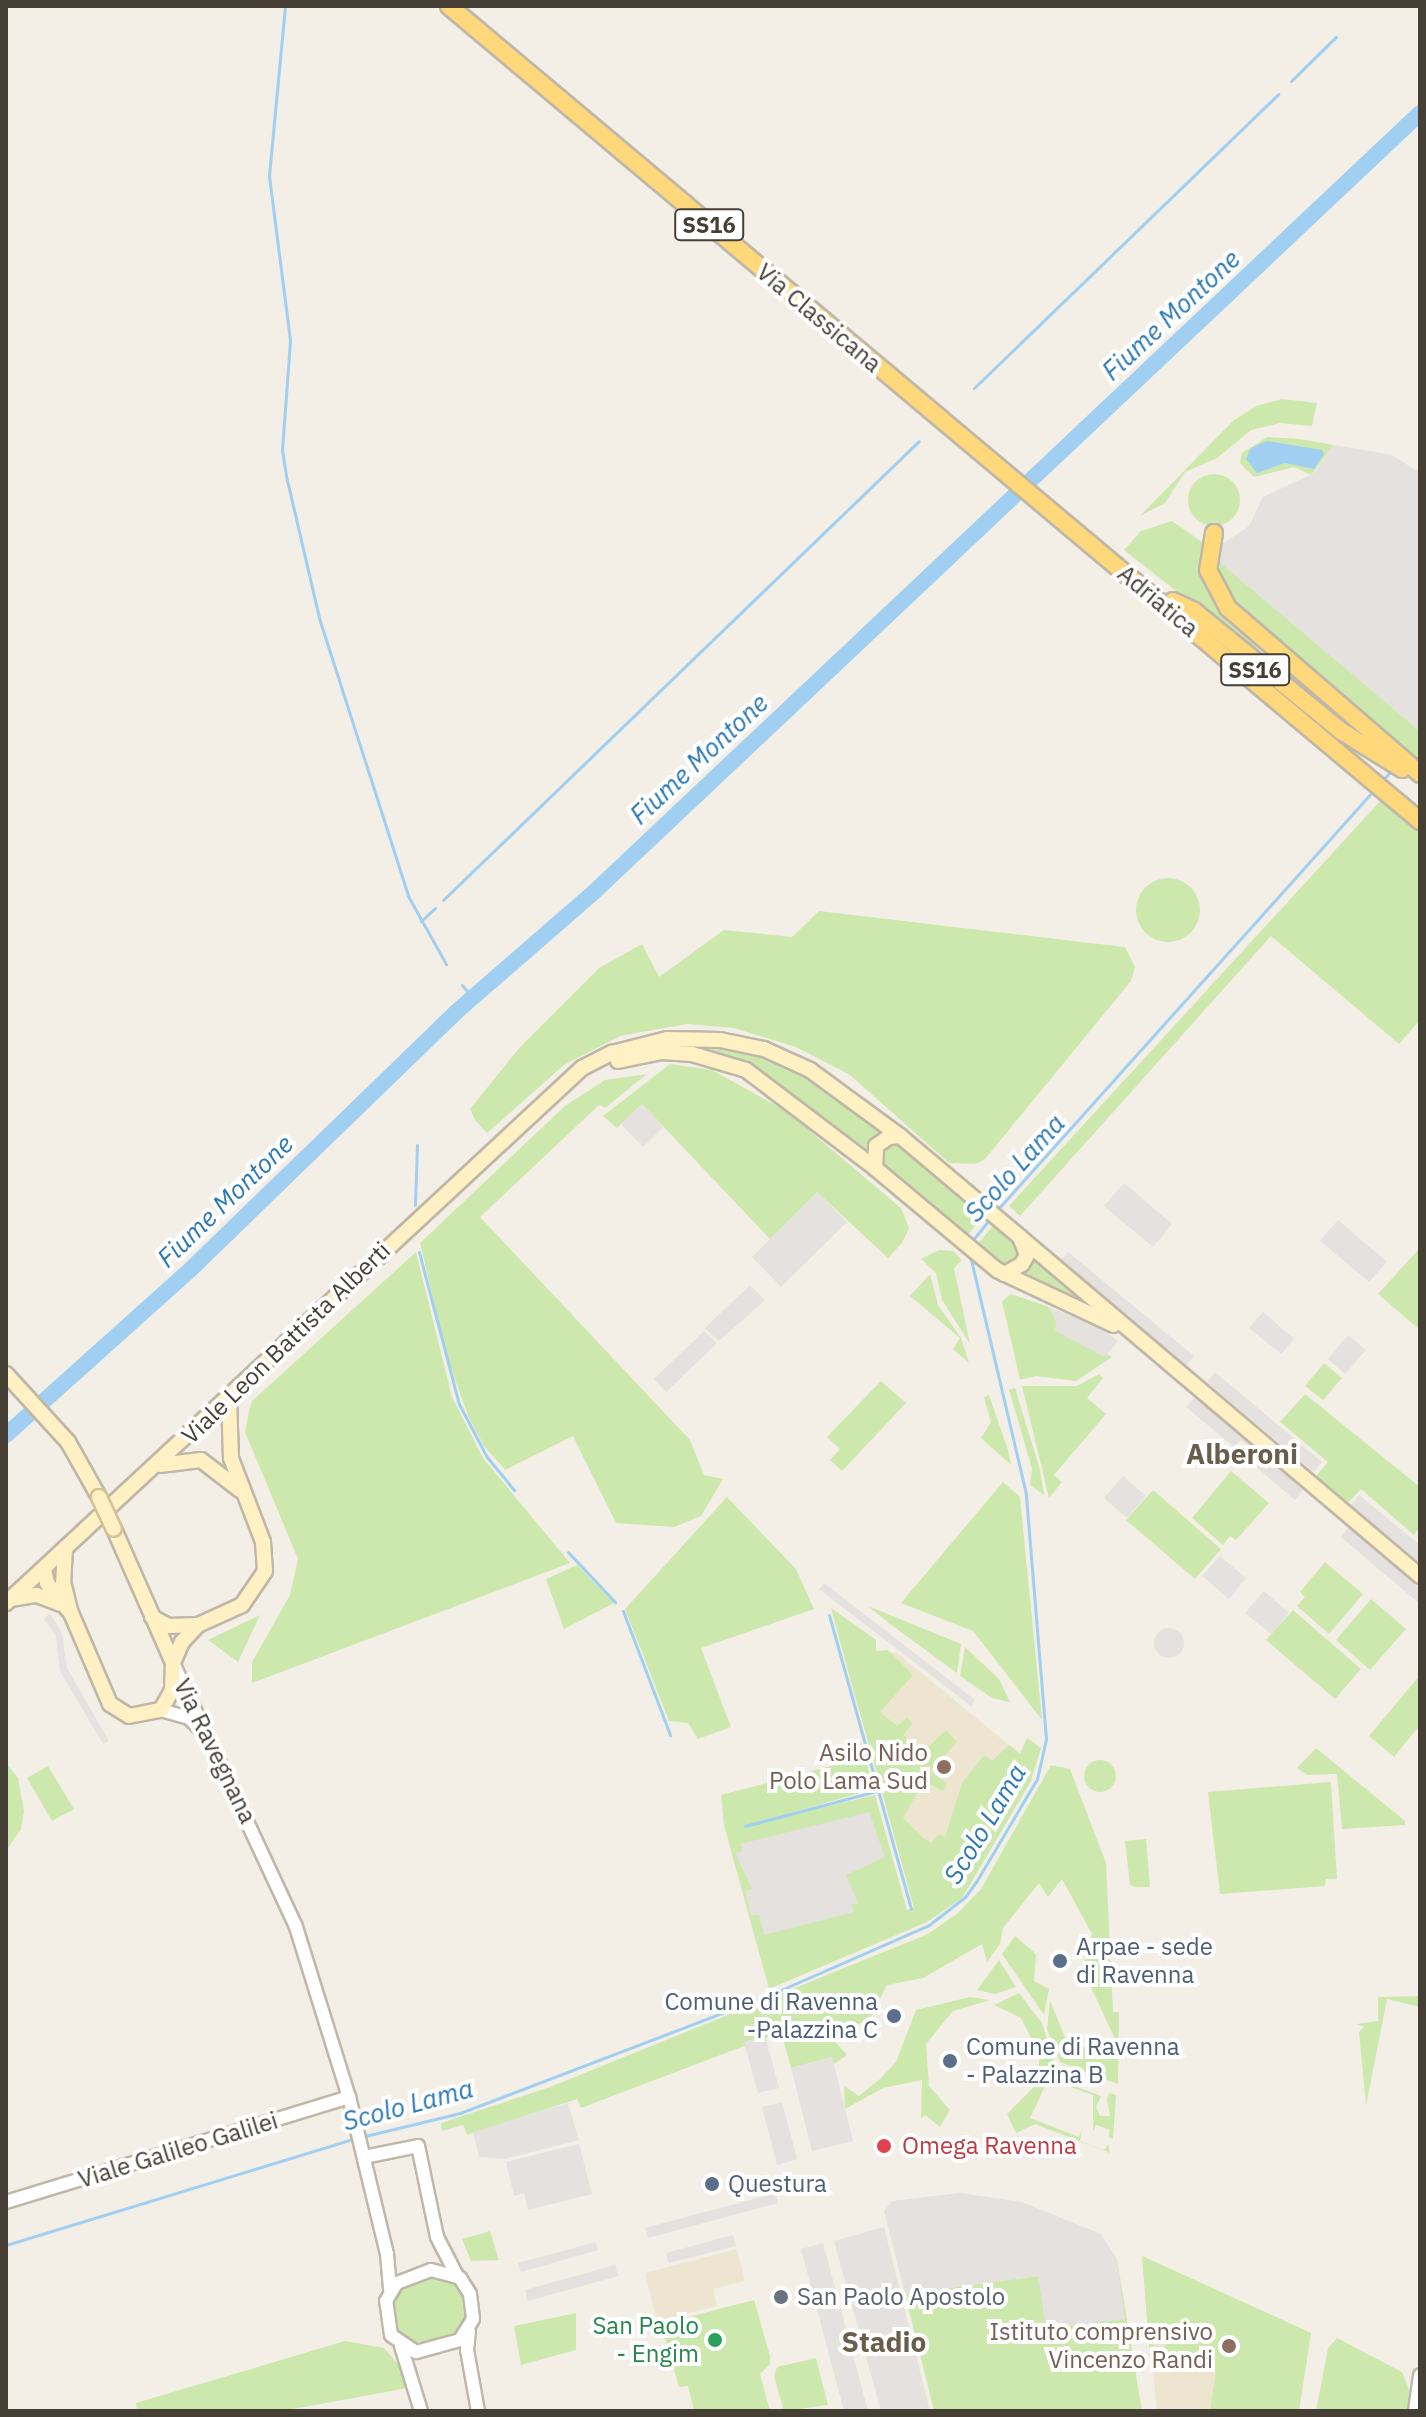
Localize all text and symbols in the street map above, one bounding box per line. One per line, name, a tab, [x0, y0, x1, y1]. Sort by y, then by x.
road number: SS16	[673, 207, 745, 243]
water label: Fiume Montone	[1096, 243, 1246, 387]
street label: Via Classicana	[751, 258, 887, 378]
street label: Adriatica	[1112, 559, 1204, 643]
road number: SS16	[1219, 652, 1291, 688]
water label: Fiume Montone	[624, 687, 774, 831]
water label: Scolo Lama	[959, 1108, 1071, 1228]
water label: Fiume Montone	[151, 1128, 299, 1274]
street label: Viale Leon Battista Alberti	[176, 1236, 396, 1450]
district label: Alberoni	[1186, 1437, 1298, 1471]
street label: Via Ravegnana	[168, 1674, 262, 1828]
place label: Asilo Nido Polo Lama Sud	[769, 1739, 928, 1795]
marker: Asilo Nido Polo Lama Sud	[935, 1758, 953, 1776]
water label: Scolo Lama	[937, 1759, 1033, 1889]
place label: Arpae - sede di Ravenna	[1076, 1933, 1213, 1989]
marker: Arpae - sede di Ravenna	[1051, 1952, 1069, 1970]
place label: Comune di Ravenna -Palazzina C	[664, 1988, 878, 2044]
marker: Comune di Ravenna -Palazzina C	[885, 2007, 903, 2025]
place label: Comune di Ravenna - Palazzina B	[966, 2033, 1180, 2089]
marker: Comune di Ravenna - Palazzina B	[941, 2052, 959, 2070]
water label: Scolo Lama	[339, 2073, 477, 2137]
street label: Viale Galileo Galilei	[75, 2106, 281, 2194]
place label: Omega Ravenna	[902, 2132, 1077, 2160]
marker: Omega Ravenna	[873, 2135, 895, 2157]
place label: Questura	[728, 2170, 827, 2198]
marker: Questura	[703, 2175, 721, 2193]
place label: San Paolo Apostolo	[797, 2283, 1005, 2311]
marker: San Paolo Apostolo	[772, 2288, 790, 2306]
place label: San Paolo - Engim	[592, 2312, 699, 2368]
place label: Istituto comprensivo Vincenzo Randi	[989, 2318, 1213, 2374]
district label: Stadio	[842, 2325, 926, 2359]
marker: San Paolo - Engim	[706, 2331, 724, 2349]
marker: Istituto comprensivo Vincenzo Randi	[1220, 2337, 1238, 2355]

